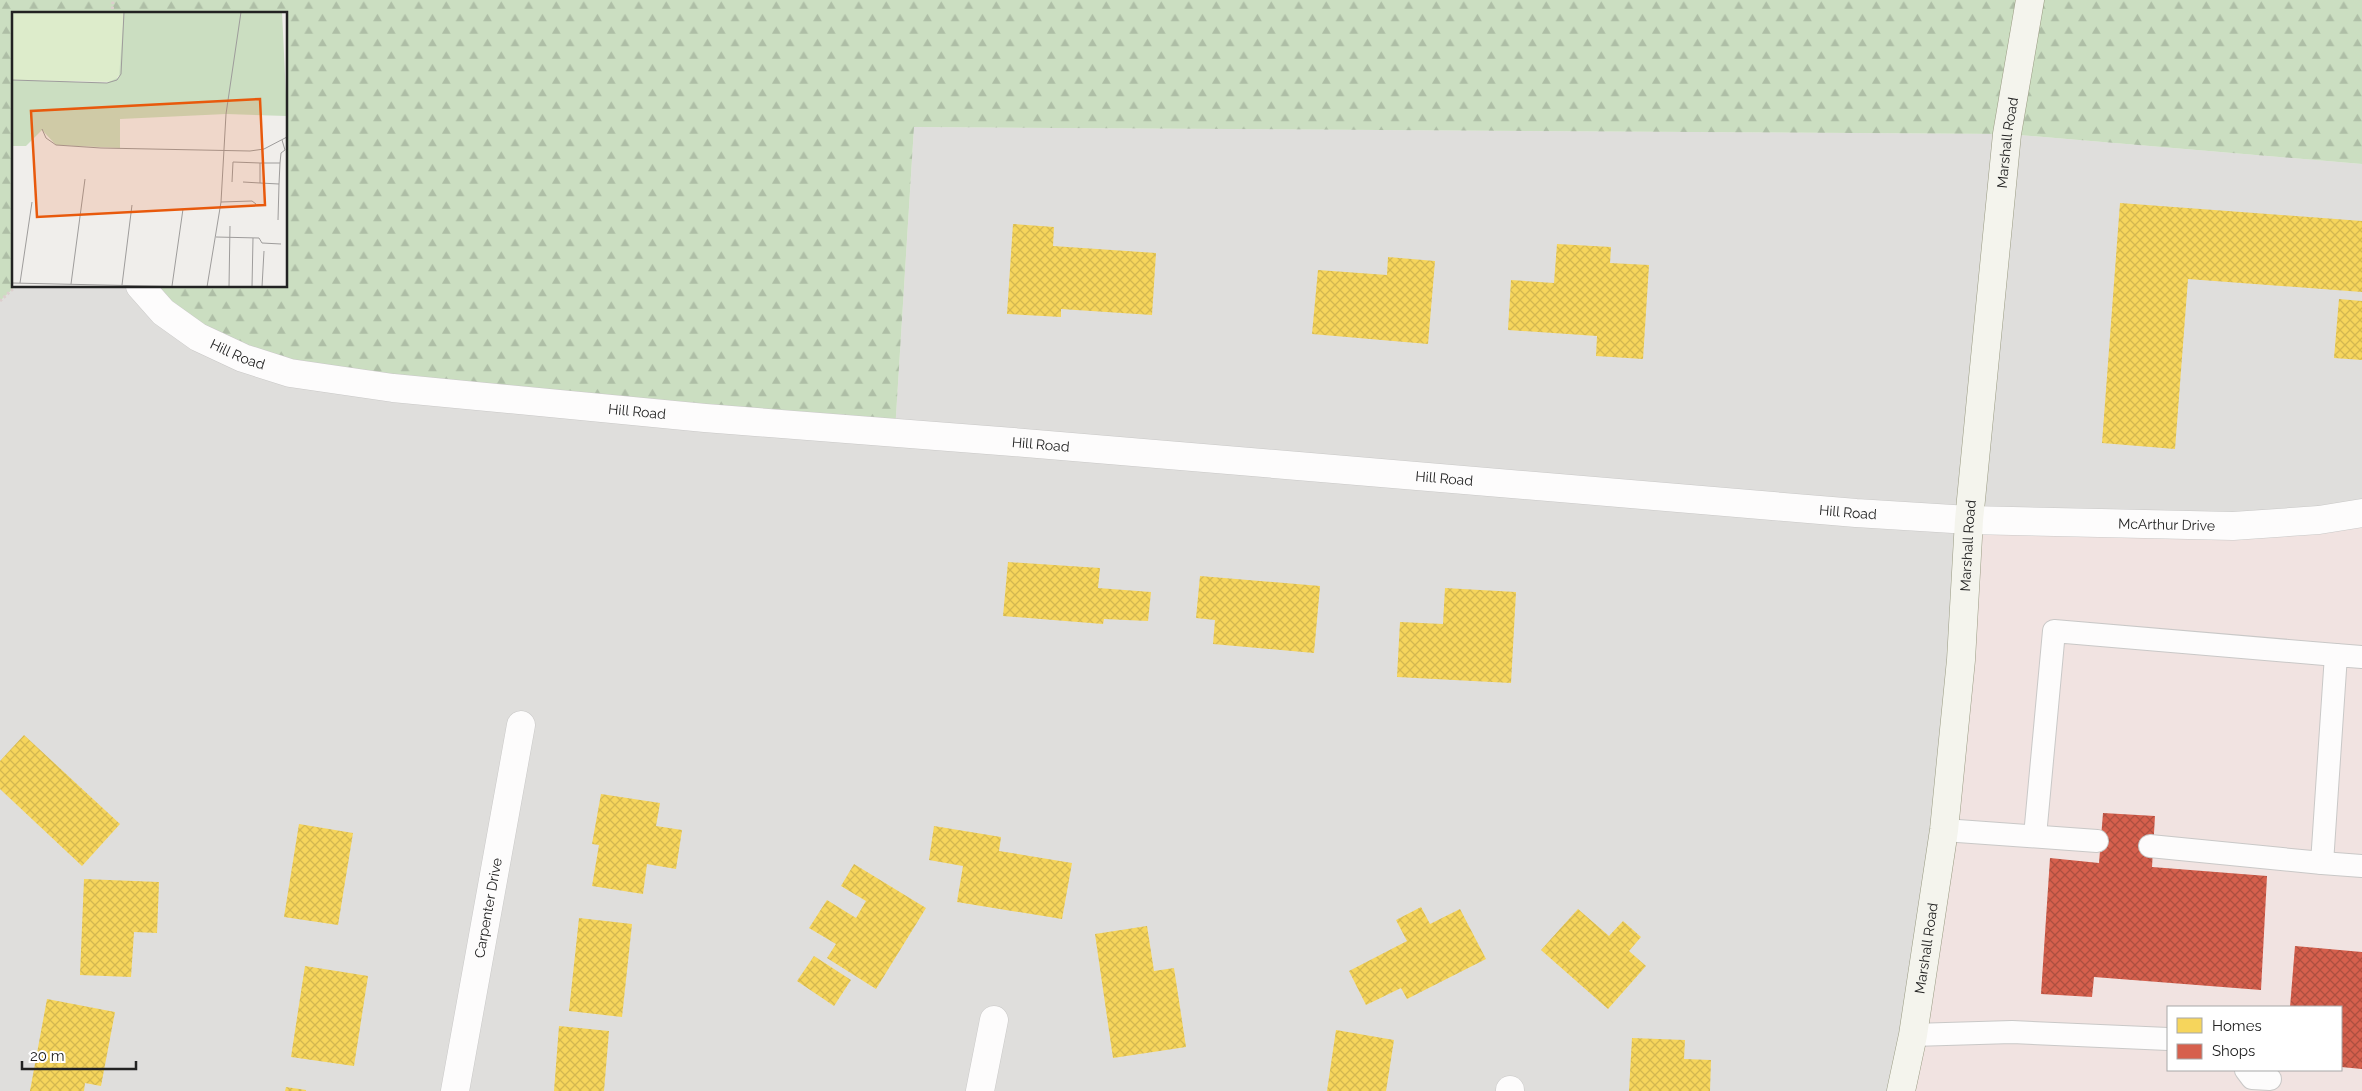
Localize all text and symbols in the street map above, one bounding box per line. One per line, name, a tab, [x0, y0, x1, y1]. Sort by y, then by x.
inset map	[12, 12, 288, 288]
street label: Marshall Road	[1994, 96, 2021, 189]
street label: Hill Road	[208, 336, 267, 372]
street label: Hill Road	[608, 401, 667, 422]
street label: Hill Road	[1011, 434, 1070, 455]
street label: Hill Road	[1415, 468, 1474, 489]
street label: Marshall Road	[1957, 499, 1979, 592]
street label: Hill Road	[1818, 502, 1877, 522]
street label: McArthur Drive	[2118, 515, 2215, 534]
street label: Carpenter Drive	[471, 857, 505, 959]
street label: Marshall Road	[1911, 902, 1941, 995]
legend	[2167, 1006, 2342, 1071]
text: Homes	[2212, 1017, 2262, 1035]
scale bar	[22, 1038, 136, 1070]
text: Shops	[2212, 1042, 2255, 1060]
text: 20 m	[30, 1047, 65, 1065]

